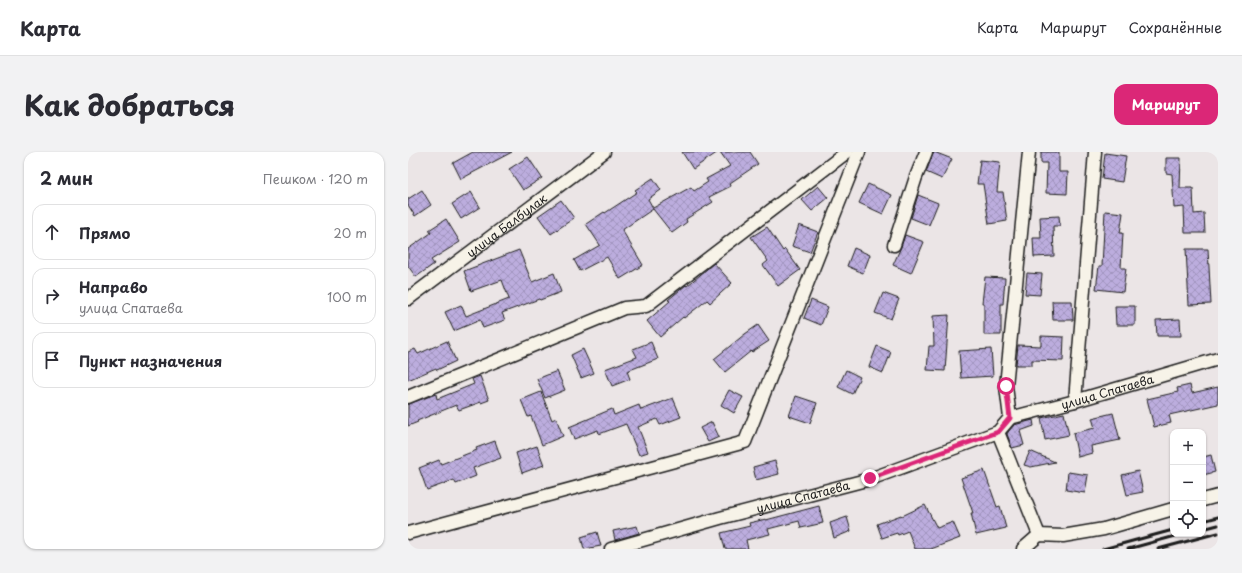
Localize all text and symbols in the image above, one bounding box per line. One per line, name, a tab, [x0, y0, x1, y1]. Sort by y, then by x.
text: Карта	[20, 14, 81, 42]
text: Карта	[977, 17, 1018, 38]
text: Маршрут	[1040, 17, 1106, 38]
text: Сохранённые	[1128, 17, 1222, 38]
text: Как добраться	[24, 83, 235, 126]
button: Маршрут	[1114, 84, 1218, 125]
text: 2 мин	[40, 165, 93, 191]
text: Пешком · 120 m	[263, 169, 368, 188]
street label: улица Балбулак	[462, 188, 551, 261]
icon: ahead	[41, 221, 63, 243]
text: Прямо	[79, 221, 130, 244]
text: 20 m	[333, 223, 367, 242]
text: Направо	[79, 275, 148, 298]
icon: right	[41, 285, 63, 307]
text: 100 m	[327, 287, 367, 306]
text: улица Спатаева	[79, 298, 183, 317]
icon: arrive	[41, 349, 63, 371]
text: Пункт назначения	[79, 349, 222, 372]
street label: улица Спатаева	[1059, 369, 1156, 413]
route start	[997, 377, 1015, 395]
map controls	[1170, 429, 1206, 537]
button: +	[1170, 429, 1206, 465]
button: −	[1170, 465, 1206, 501]
route end	[861, 469, 879, 487]
street label: улица Спатаева	[754, 476, 852, 517]
button: locate	[1170, 501, 1206, 537]

